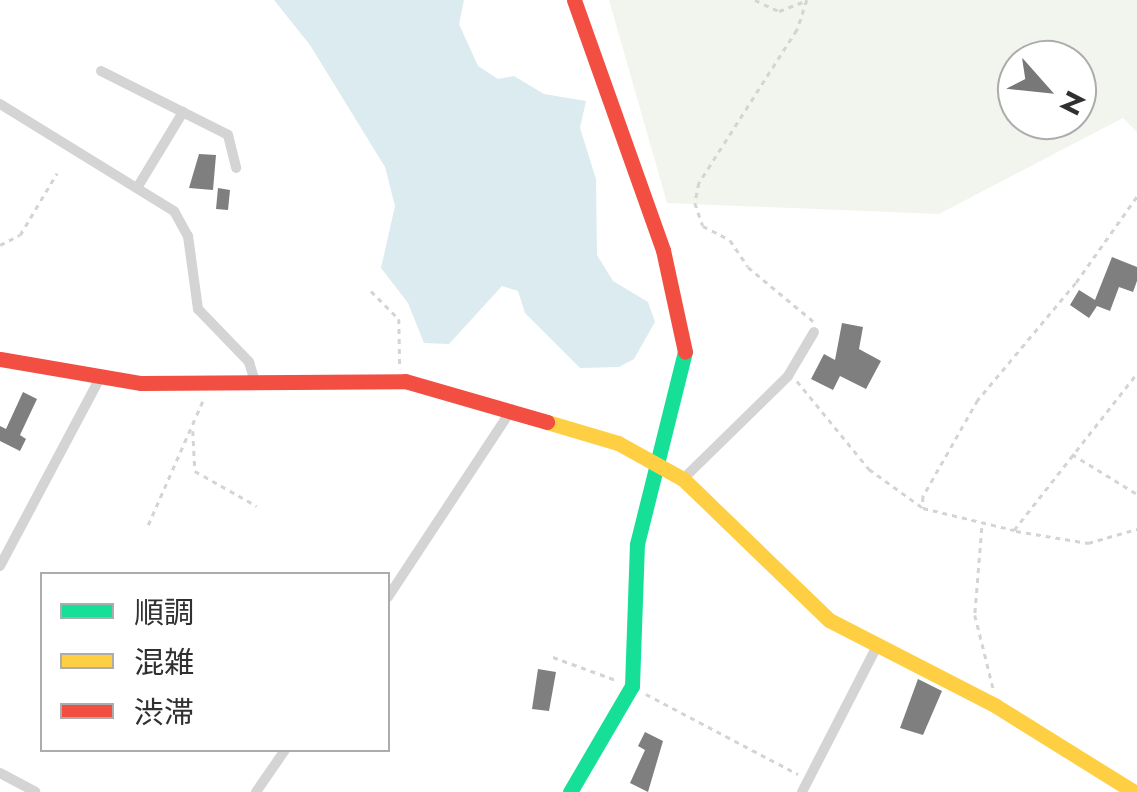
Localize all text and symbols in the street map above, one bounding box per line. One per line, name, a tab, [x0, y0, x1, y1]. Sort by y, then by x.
north arrow	[997, 40, 1097, 140]
text: N	[1049, 84, 1096, 122]
legend	[40, 572, 390, 752]
text: 順調	[134, 591, 194, 634]
text: 混雑	[134, 641, 194, 684]
text: 渋滞	[134, 691, 194, 734]

